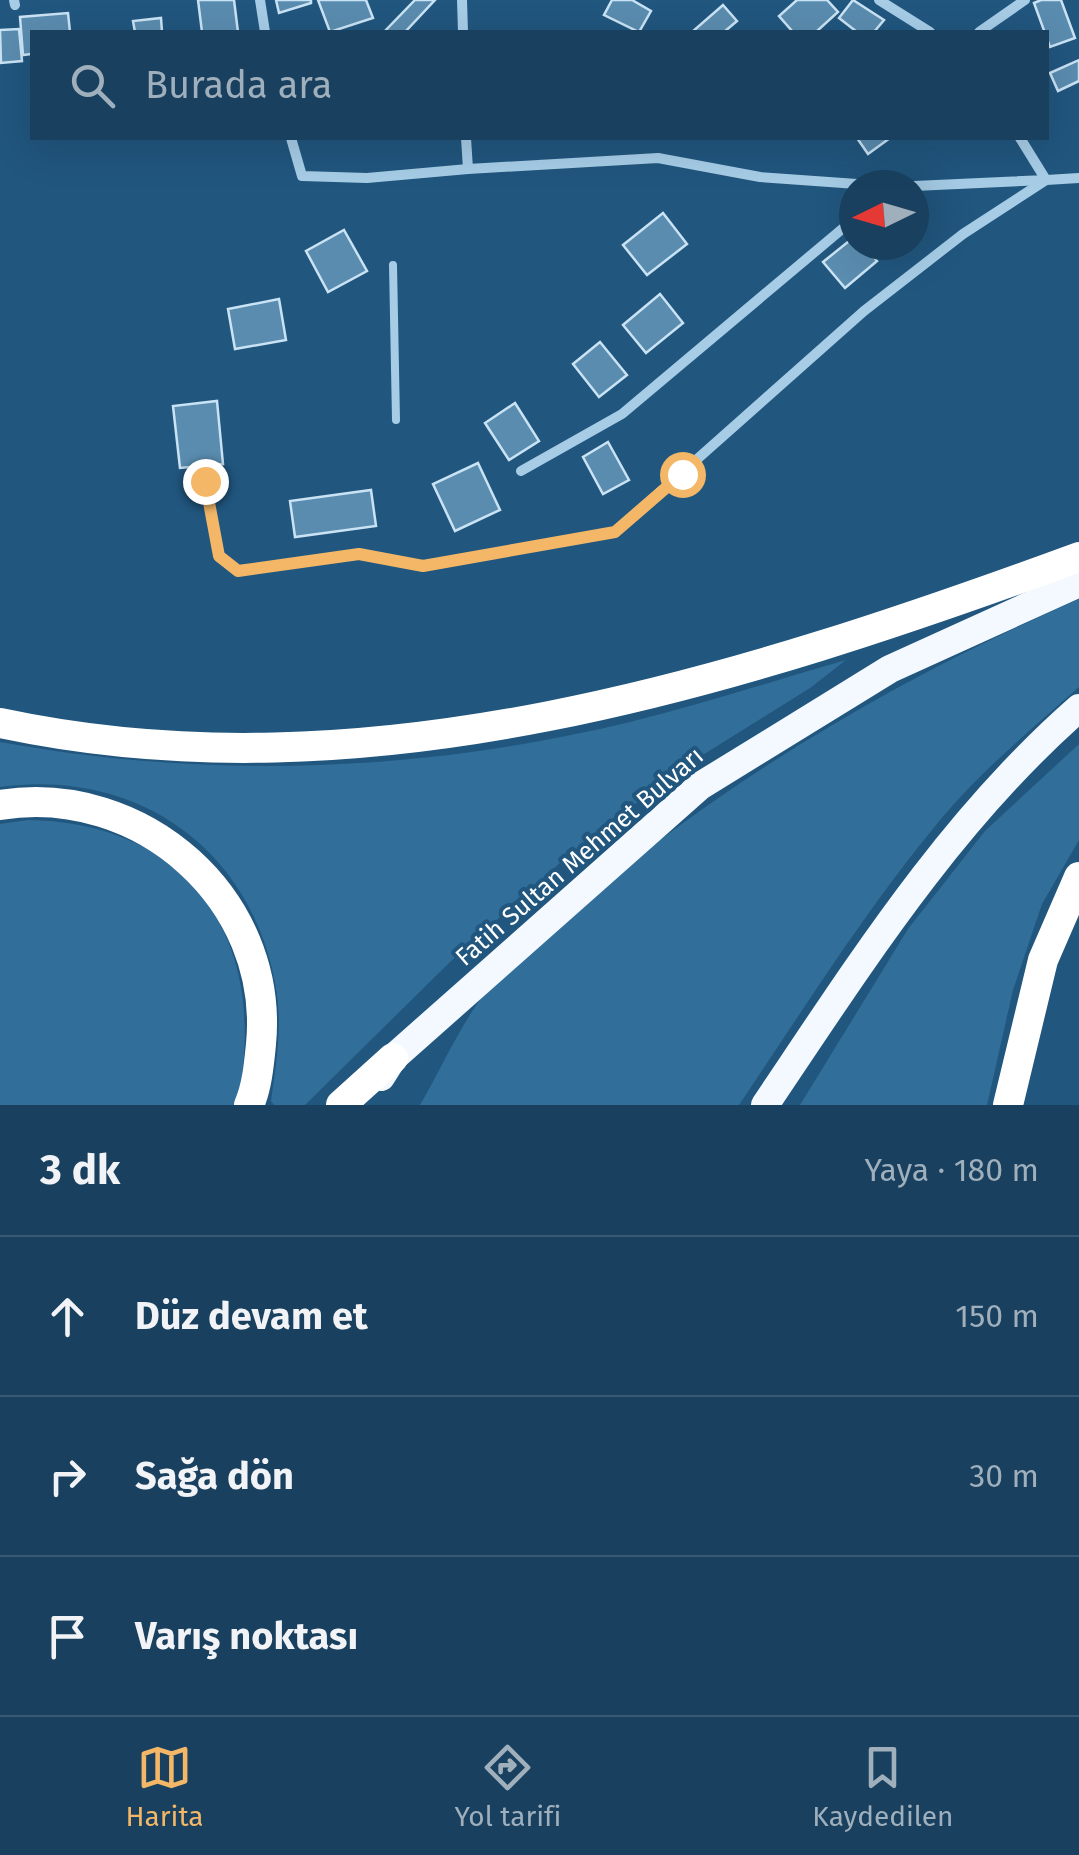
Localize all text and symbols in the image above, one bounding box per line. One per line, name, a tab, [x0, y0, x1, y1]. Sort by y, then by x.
search box	[30, 30, 1049, 140]
icon: search	[65, 58, 120, 113]
text: Burada ara	[145, 62, 332, 108]
north arrow	[839, 170, 929, 260]
route start	[660, 452, 706, 498]
route end	[183, 459, 229, 505]
street label: Fatih Sultan Mehmet Bulvarı	[450, 741, 710, 973]
text: 3 dk	[40, 1145, 120, 1195]
text: Yaya · 180 m	[864, 1151, 1039, 1189]
icon: ahead	[40, 1289, 95, 1344]
text: Düz devam et	[135, 1293, 368, 1339]
text: 150 m	[955, 1297, 1039, 1335]
icon: right	[40, 1449, 95, 1504]
text: Sağa dön	[135, 1453, 294, 1499]
text: 30 m	[969, 1457, 1039, 1495]
icon: arrive	[40, 1609, 95, 1664]
text: Varış noktası	[135, 1613, 358, 1659]
tab: Harita	[125, 1740, 204, 1833]
tab: Yol tarifi	[455, 1740, 561, 1833]
tab: Kaydedilen	[812, 1740, 954, 1833]

